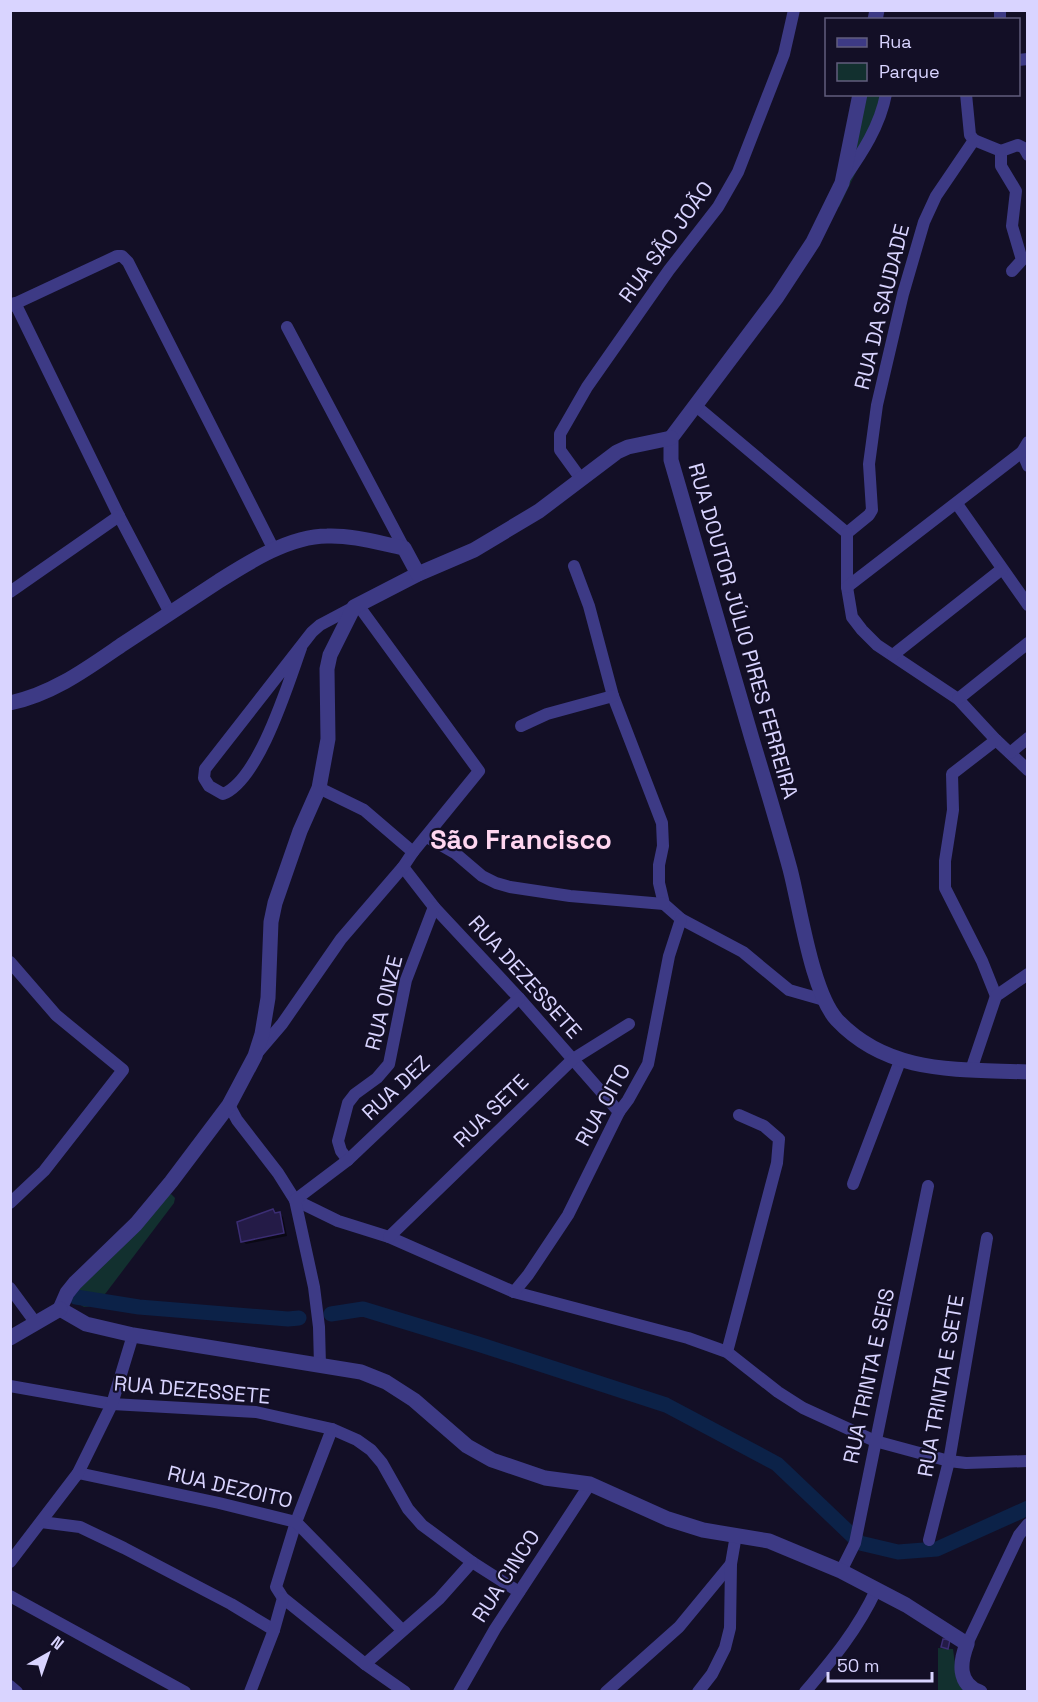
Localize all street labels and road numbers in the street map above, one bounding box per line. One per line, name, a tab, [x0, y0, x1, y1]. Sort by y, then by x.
street label: RUA SÃO JOÃO	[612, 176, 719, 308]
street label: RUA DA SAUDADE	[848, 221, 915, 393]
street label: RUA DOUTOR JÚLIO PIRES FERREIRA	[682, 460, 804, 802]
street label: RUA DEZESSETE	[463, 909, 588, 1044]
street label: RUA ONZE	[359, 952, 408, 1053]
street label: RUA DEZ	[356, 1049, 435, 1126]
street label: RUA OITO	[569, 1059, 636, 1151]
street label: RUA SETE	[447, 1068, 534, 1153]
street label: RUA TRINTA E SEIS	[837, 1286, 900, 1466]
street label: RUA TRINTA E SETE	[911, 1293, 970, 1479]
street label: RUA DEZESSETE	[113, 1369, 271, 1410]
street label: RUA DEZOITO	[165, 1459, 295, 1514]
street label: RUA CINCO	[466, 1524, 546, 1627]

